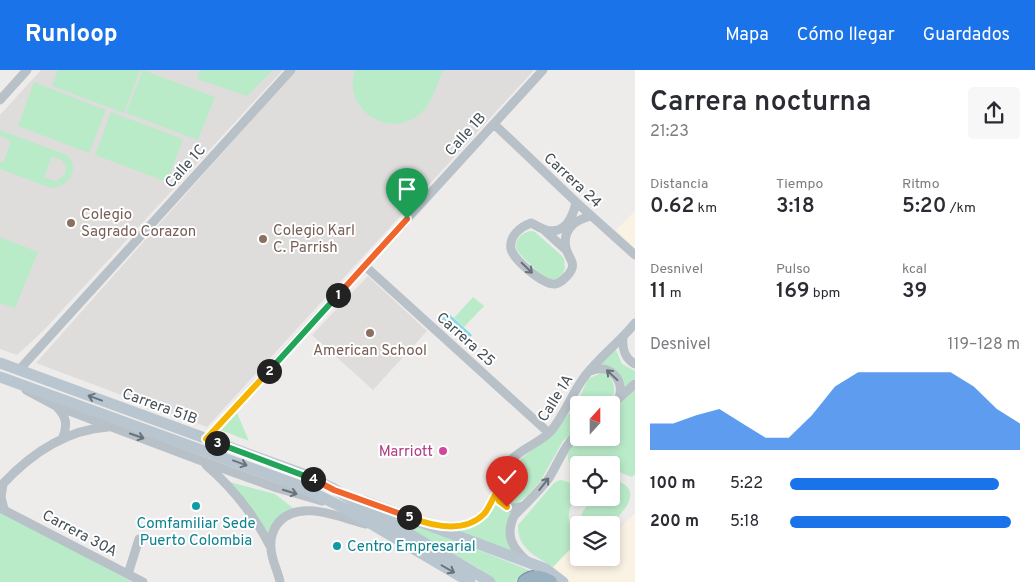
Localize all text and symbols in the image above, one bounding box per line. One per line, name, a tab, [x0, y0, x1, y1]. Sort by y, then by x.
text: Runloop	[25, 20, 118, 50]
text: Mapa	[725, 24, 769, 47]
text: Cómo llegar	[797, 24, 895, 47]
text: Guardados	[923, 24, 1010, 47]
text: Carrera nocturna	[650, 85, 871, 121]
button: share	[968, 87, 1020, 139]
street label: Calle 1B	[442, 109, 491, 161]
text: 21:23	[650, 122, 689, 142]
street label: Calle 1C	[162, 141, 211, 193]
street label: Carrera 24	[539, 149, 605, 213]
pin	[386, 168, 428, 219]
icon: arrive	[393, 175, 421, 203]
text: Distancia	[650, 176, 708, 193]
text: Tiempo	[776, 176, 823, 193]
text: Ritmo	[902, 176, 939, 193]
text: 0.62	[650, 193, 694, 220]
text: 3:18	[776, 193, 815, 220]
text: 5:20	[902, 193, 946, 220]
text: km	[694, 200, 717, 217]
text: /km	[946, 200, 976, 217]
place label: Colegio Sagrado Corazon	[81, 206, 196, 242]
marker: Colegio Sagrado Corazon	[65, 217, 77, 229]
place label: Colegio Karl C. Parrish	[273, 222, 355, 258]
marker: Colegio Karl C. Parrish	[257, 233, 269, 245]
text: Desnivel	[650, 261, 703, 278]
text: Pulso	[776, 261, 810, 278]
text: kcal	[902, 261, 927, 278]
one-way arrow	[521, 262, 534, 274]
text: 11	[650, 278, 666, 305]
text: 169	[776, 278, 810, 305]
text: 39	[902, 278, 927, 305]
pin: 1	[326, 282, 350, 308]
text: m	[666, 285, 682, 302]
text: bpm	[810, 285, 840, 302]
text: 1	[336, 287, 341, 304]
street label: Carrera 25	[432, 309, 498, 371]
marker: American School	[364, 327, 376, 339]
text: Desnivel	[650, 335, 711, 355]
text: 119–128 m	[948, 335, 1020, 355]
place label: American School	[313, 342, 427, 361]
pin: 2	[256, 358, 282, 384]
text: 2	[265, 363, 274, 380]
one-way arrow	[606, 369, 619, 381]
street label: Calle 1A	[534, 372, 578, 426]
street label: Carrera 51B	[119, 385, 200, 430]
one-way arrow	[88, 393, 103, 402]
north arrow	[570, 396, 620, 446]
map controls	[570, 396, 620, 566]
pin: 3	[204, 430, 230, 456]
one-way arrow	[129, 432, 145, 441]
text: 3	[213, 435, 222, 452]
place label: Marriott	[379, 443, 433, 462]
marker: Marriott	[437, 445, 449, 457]
pin	[486, 456, 528, 507]
button: locate	[570, 456, 620, 506]
one-way arrow	[232, 459, 247, 468]
icon: check	[493, 463, 521, 491]
pin: 4	[300, 466, 326, 492]
text: 4	[309, 471, 318, 488]
text: 100 m	[650, 474, 696, 494]
text: 5:22	[730, 474, 763, 494]
one-way arrow	[538, 477, 549, 490]
one-way arrow	[282, 487, 298, 497]
marker: Comfamiliar Sede Puerto Colombia	[190, 500, 202, 512]
pin: 5	[396, 504, 422, 530]
street label: Carrera 30A	[38, 507, 120, 562]
text: 5	[405, 509, 414, 526]
text: 200 m	[650, 512, 699, 532]
text: 5:18	[730, 512, 759, 532]
place label: Comfamiliar Sede Puerto Colombia	[136, 515, 256, 551]
button: layers	[570, 516, 620, 566]
place label: Centro Empresarial	[347, 538, 476, 557]
marker: Centro Empresarial	[331, 540, 343, 552]
one-way arrow	[441, 565, 455, 575]

